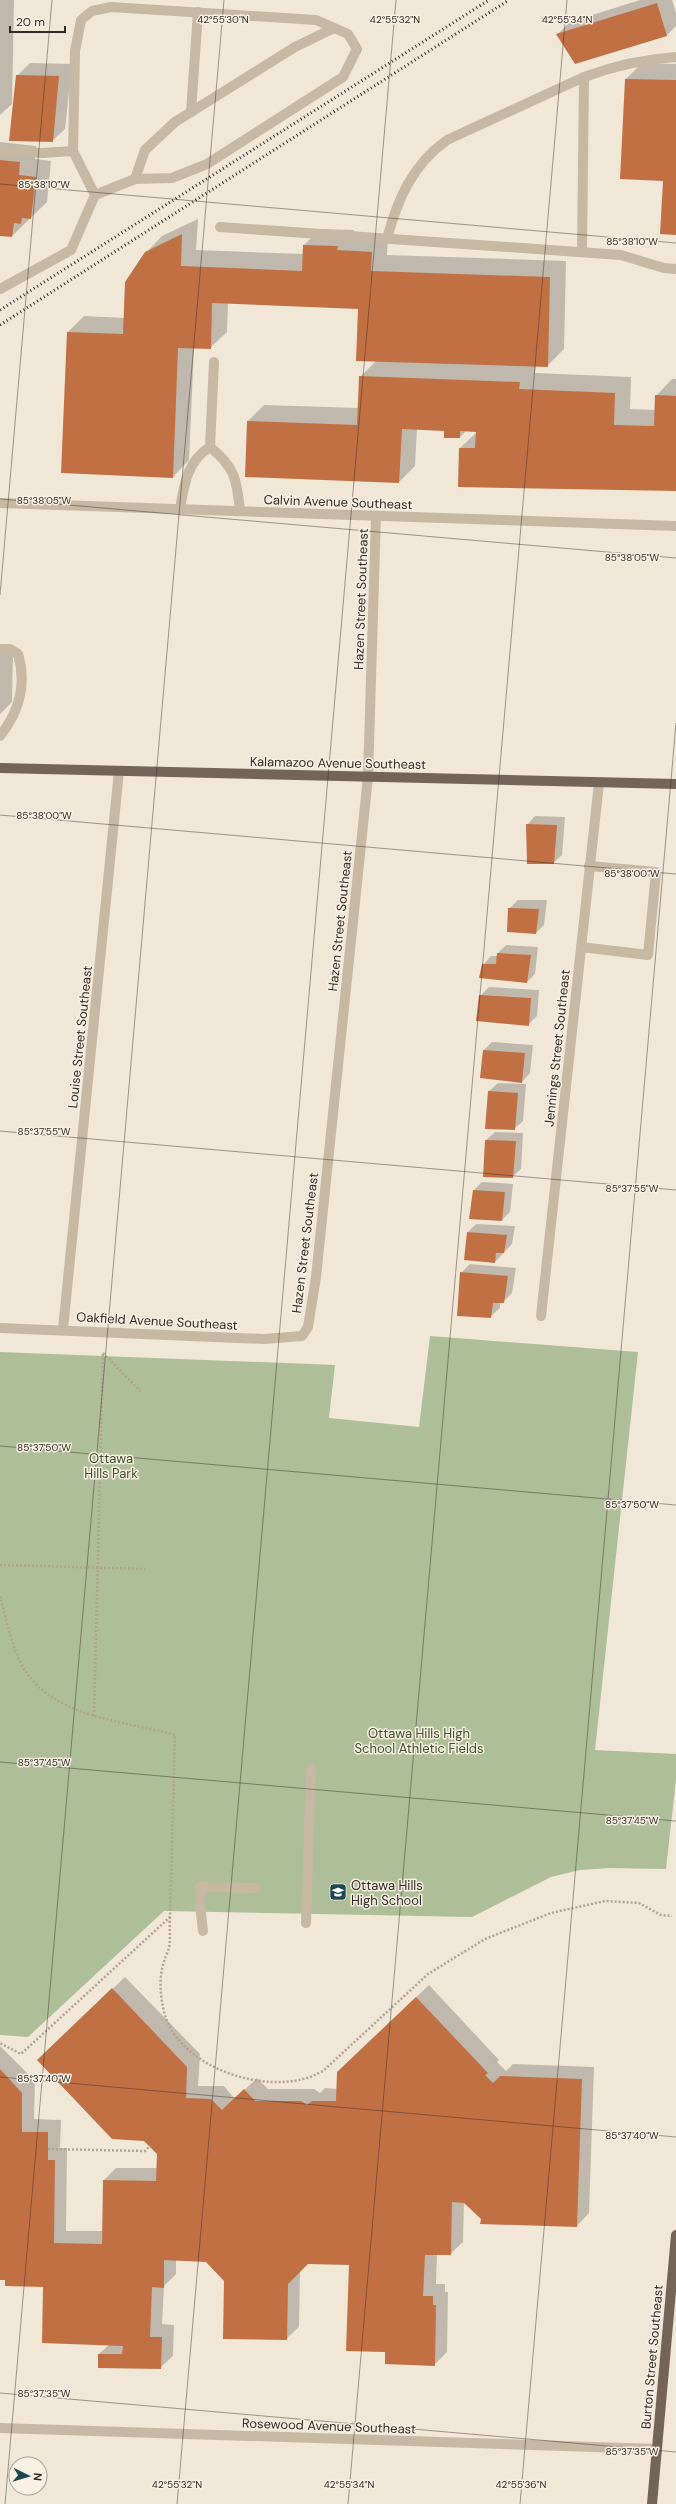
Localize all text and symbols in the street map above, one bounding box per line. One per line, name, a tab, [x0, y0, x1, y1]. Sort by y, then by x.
scale bar	[10, 8, 65, 34]
text: 42°55'30"N	[197, 13, 249, 26]
text: 42°55'32"N	[370, 13, 420, 26]
text: 42°55'34"N	[542, 13, 592, 26]
text: 20 m	[16, 14, 45, 30]
text: 85°38'10"W	[18, 178, 70, 191]
text: 85°38'10"W	[606, 235, 658, 248]
street label: Calvin Avenue Southeast	[263, 491, 413, 513]
text: 85°38'05"W	[17, 494, 72, 507]
street label: Hazen Street Southeast	[350, 528, 372, 670]
text: 85°38'05"W	[605, 551, 660, 564]
street label: Kalamazoo Avenue Southeast	[250, 753, 426, 773]
text: 85°38'00"W	[16, 809, 72, 822]
street label: Hazen Street Southeast	[324, 850, 356, 992]
text: 85°38'00"W	[604, 867, 660, 880]
street label: Louise Street Southeast	[64, 965, 96, 1109]
street label: Jennings Street Southeast	[540, 969, 574, 1127]
text: 85°37'55"W	[18, 1125, 71, 1138]
street label: Hazen Street Southeast	[288, 1172, 322, 1314]
text: 85°37'55"W	[606, 1182, 659, 1195]
street label: Oakfield Avenue Southeast	[76, 1308, 238, 1334]
text: 85°37'50"W	[17, 1441, 71, 1454]
park label: Ottawa Hills Park	[84, 1450, 138, 1482]
text: 85°37'50"W	[605, 1498, 659, 1511]
park label: Ottawa Hills High School Athletic Fields	[354, 1725, 484, 1757]
text: 85°37'45"W	[18, 1756, 71, 1769]
text: 85°37'45"W	[606, 1814, 659, 1827]
place label: Ottawa Hills High School	[351, 1877, 423, 1909]
school or university icon: Ottawa Hills High School	[328, 1882, 348, 1902]
text: 85°37'40"W	[17, 2072, 71, 2085]
text: 85°37'40"W	[605, 2129, 659, 2142]
street label: Burton Street Southeast	[637, 2284, 667, 2430]
text: 85°37'35"W	[17, 2387, 71, 2400]
street label: Rosewood Avenue Southeast	[242, 2414, 416, 2438]
text: 85°37'35"W	[605, 2445, 659, 2458]
north arrow	[8, 2456, 48, 2496]
text: N	[31, 2472, 45, 2481]
text: 42°55'32"N	[152, 2478, 202, 2491]
text: 42°55'34"N	[324, 2478, 374, 2491]
text: 42°55'36"N	[496, 2478, 547, 2491]

